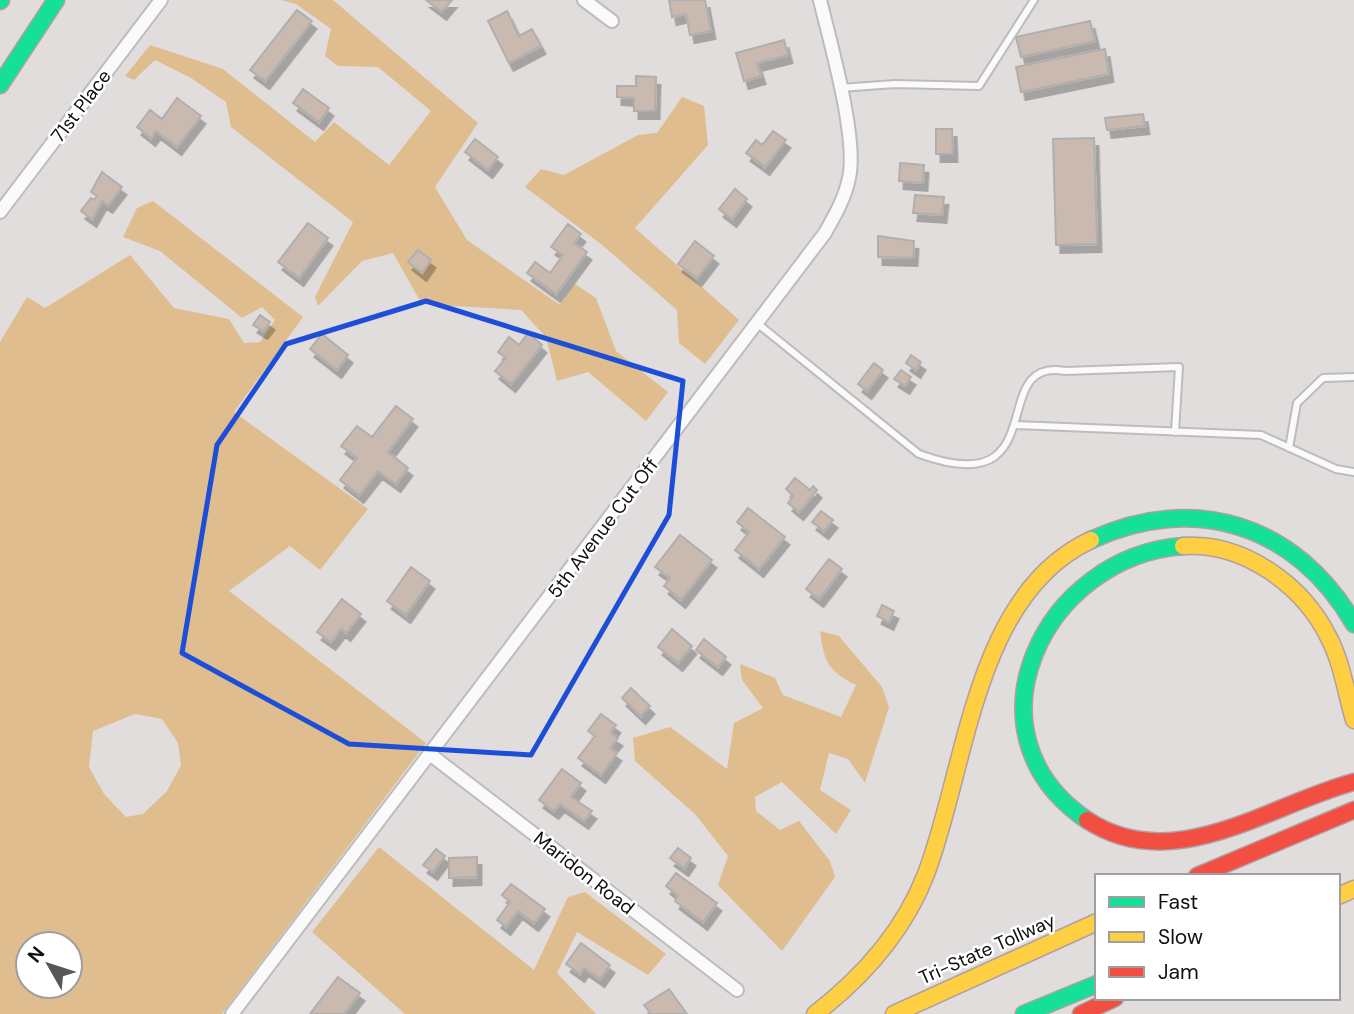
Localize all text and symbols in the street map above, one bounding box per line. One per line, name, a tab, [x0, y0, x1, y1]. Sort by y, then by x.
street label: 71st Place	[45, 65, 117, 147]
street label: 5th Avenue Cut Off	[542, 453, 664, 603]
street label: Maridon Road	[529, 826, 639, 920]
legend	[1095, 874, 1340, 1000]
text: Fast	[1158, 888, 1198, 916]
street label: Tri-State Tollway	[915, 908, 1059, 990]
text: Slow	[1158, 923, 1203, 951]
north arrow	[14, 930, 84, 1000]
text: N	[22, 941, 50, 968]
text: Jam	[1158, 958, 1199, 986]

